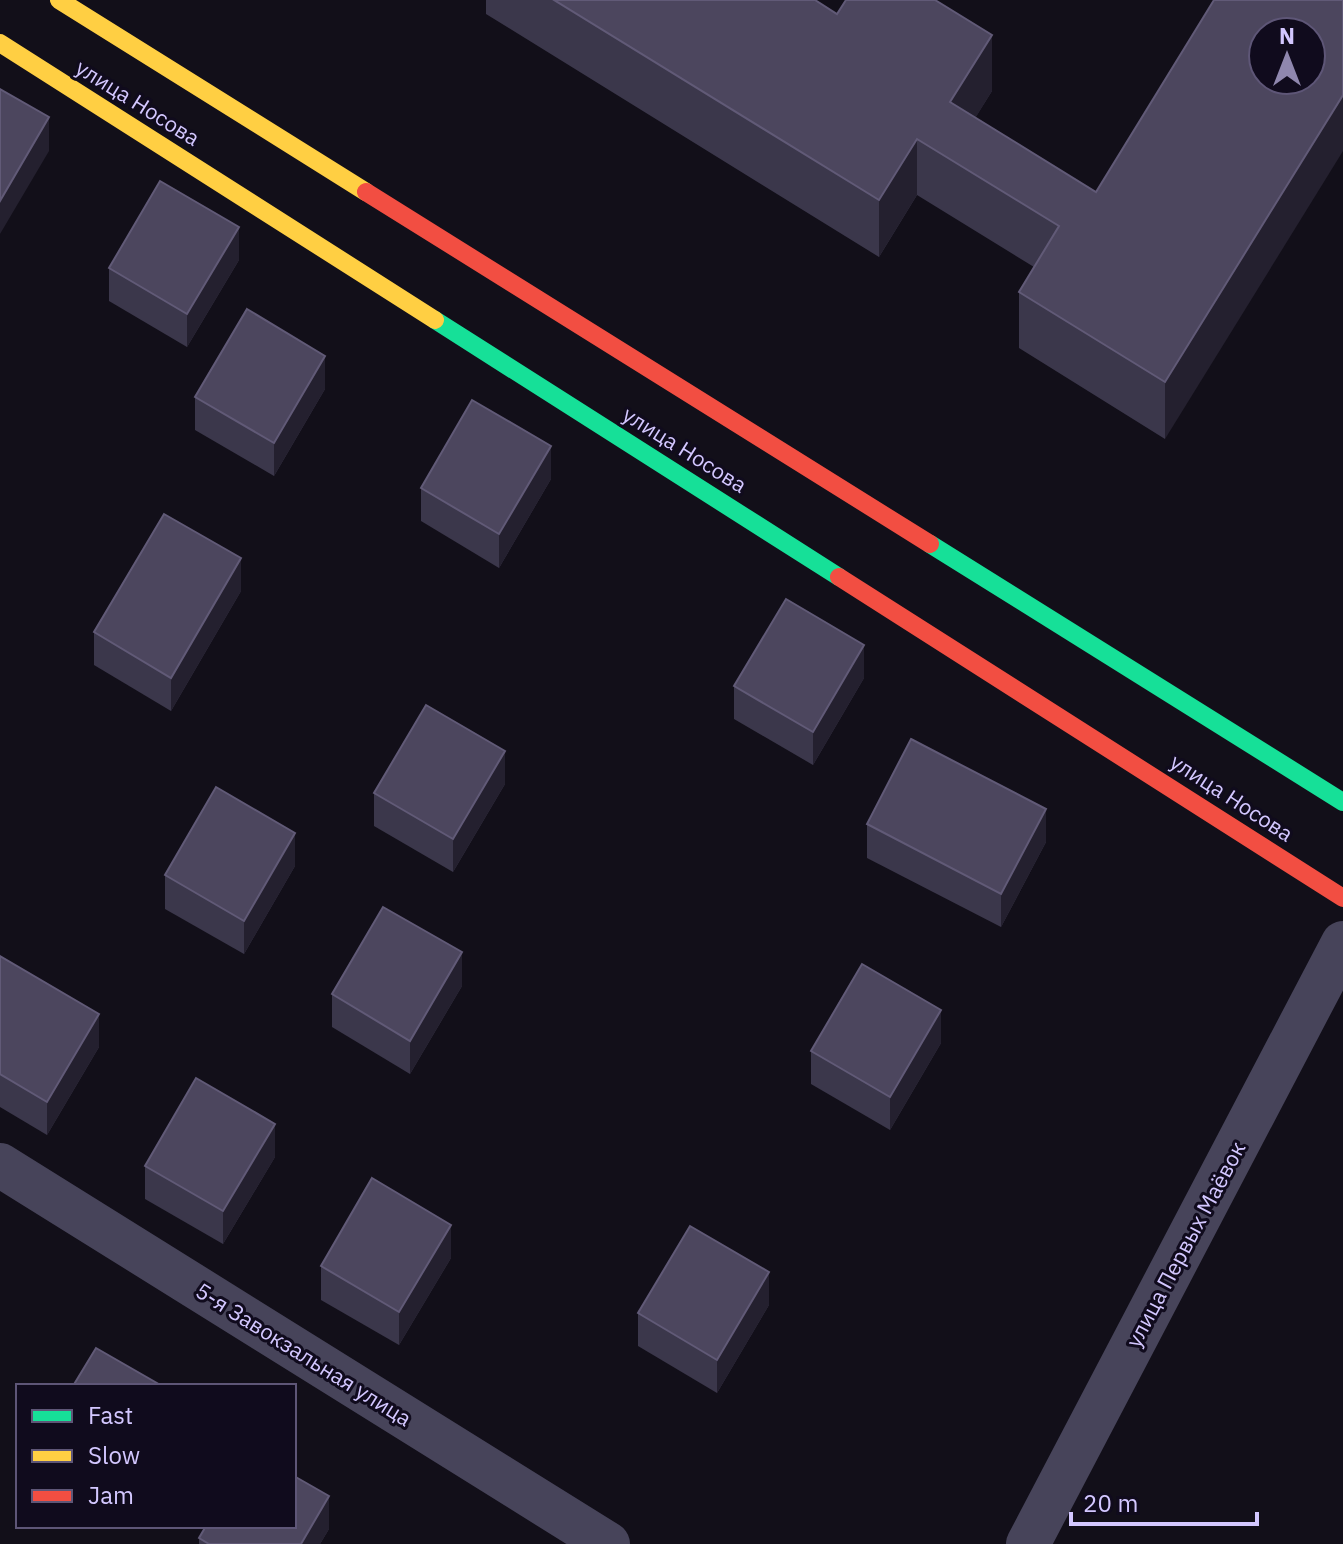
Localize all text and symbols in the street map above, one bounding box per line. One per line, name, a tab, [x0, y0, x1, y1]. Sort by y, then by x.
north arrow	[1247, 16, 1327, 96]
text: N	[1279, 21, 1295, 50]
street label: улица Носова	[70, 52, 206, 152]
street label: улица Носова	[617, 399, 753, 499]
street label: улица Носова	[1165, 746, 1299, 848]
street label: улица Первых Маёвок	[1118, 1136, 1252, 1352]
street label: 5-я Завокзальная улица	[190, 1276, 418, 1433]
legend	[16, 1384, 296, 1528]
text: Fast	[88, 1399, 133, 1431]
text: Slow	[88, 1439, 140, 1471]
scale bar	[1071, 1476, 1257, 1526]
text: Jam	[88, 1479, 134, 1511]
text: 20 m	[1083, 1487, 1138, 1519]

